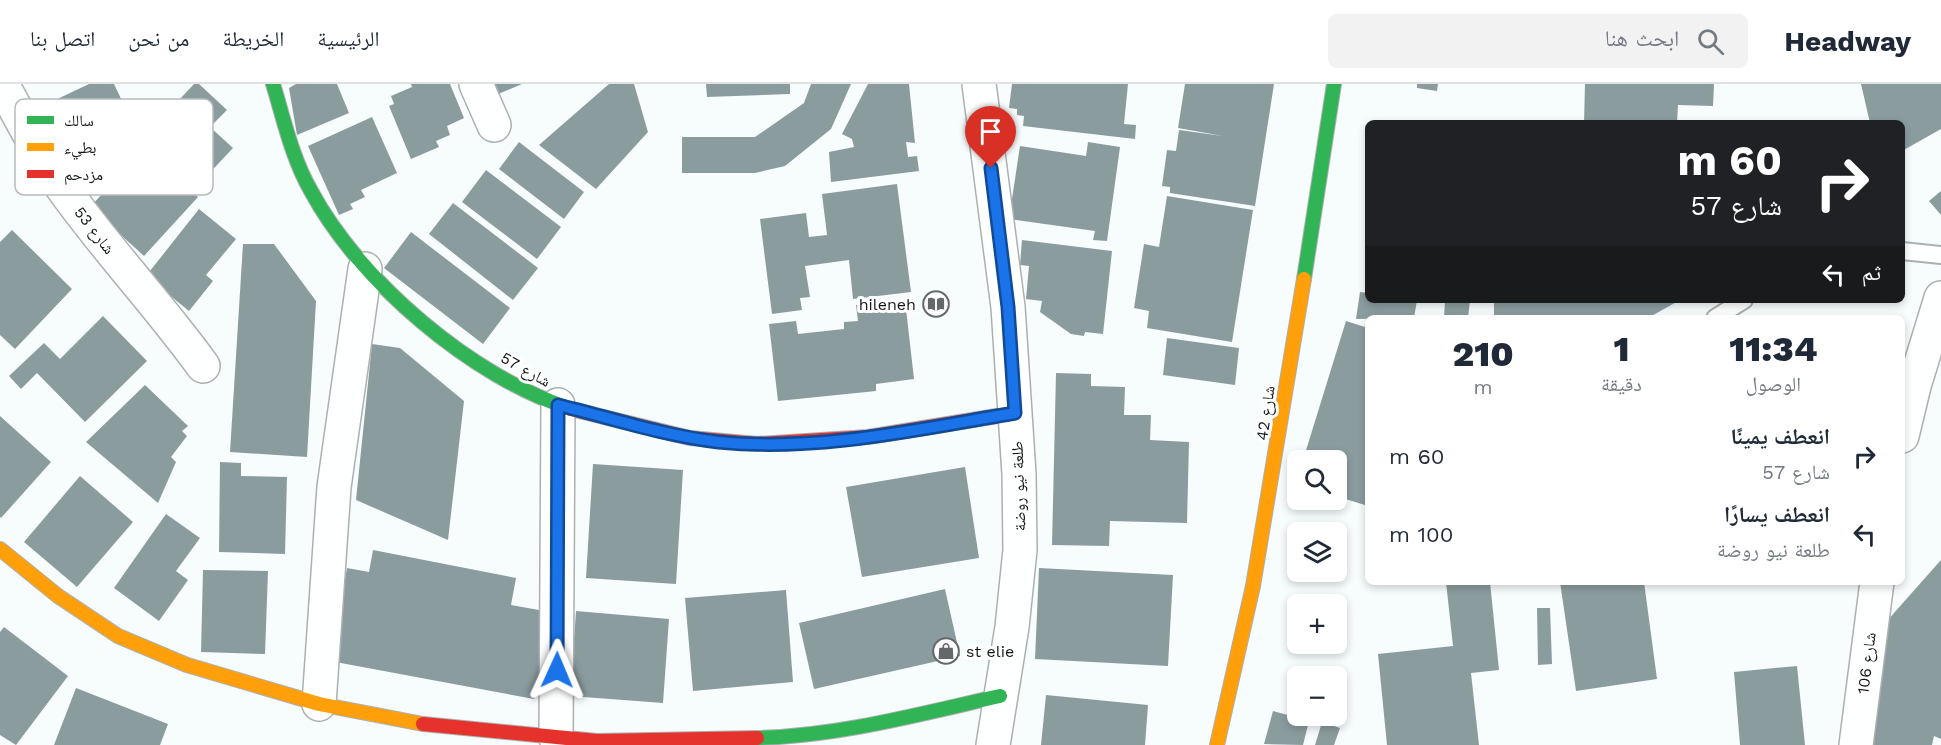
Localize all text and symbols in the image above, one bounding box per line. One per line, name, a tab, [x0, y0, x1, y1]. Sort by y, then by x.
search box	[1328, 14, 1748, 68]
icon: search	[1694, 25, 1727, 58]
text: Headway	[1784, 25, 1911, 58]
text: اتصل بنا	[30, 26, 95, 51]
text: من نحن	[128, 26, 189, 51]
text: الخريطة	[222, 26, 284, 51]
text: الرئيسية	[317, 26, 380, 51]
text: ابحث هنا	[1605, 26, 1679, 51]
legend	[15, 99, 213, 195]
pin	[965, 106, 1016, 168]
text: سالك	[64, 111, 94, 130]
icon: arrive	[974, 115, 1007, 148]
text: 60 m	[1678, 136, 1782, 185]
text: بطيء	[64, 138, 96, 160]
icon: right	[1803, 144, 1881, 222]
text: مزدحم	[64, 165, 103, 185]
text: شارع 57	[1691, 190, 1782, 222]
street label: شارع 53	[70, 203, 119, 258]
icon: left	[1817, 258, 1850, 291]
text: ثم	[1862, 260, 1881, 285]
library icon: hileneh	[921, 289, 951, 319]
place label: hileneh	[859, 295, 916, 314]
text: 1	[1613, 328, 1629, 370]
text: 11:34	[1729, 328, 1818, 370]
text: 210	[1453, 333, 1514, 375]
street label: شارع 57	[497, 348, 554, 392]
text: دقيقة	[1601, 372, 1642, 396]
text: الوصول	[1746, 372, 1801, 396]
text: m	[1474, 375, 1493, 399]
street label: شارع 42	[1252, 385, 1280, 442]
text: انعطف يمينًا	[1730, 424, 1830, 449]
street label: طلعة نيو روضة	[1007, 440, 1030, 531]
icon: right	[1848, 440, 1881, 473]
text: 60 m	[1389, 444, 1445, 469]
map controls	[1287, 450, 1347, 726]
button: search	[1287, 450, 1347, 510]
text: شارع 57	[1762, 460, 1830, 484]
text: انعطف يسارًا	[1724, 502, 1830, 527]
icon: left	[1848, 518, 1881, 551]
button: layers	[1287, 522, 1347, 582]
text: 100 m	[1389, 522, 1453, 547]
text: طلعة نيو روضة	[1717, 538, 1830, 562]
button: +	[1287, 594, 1347, 654]
street label: شارع 106	[1853, 631, 1881, 695]
shop icon: st elie	[931, 636, 961, 666]
position arrow	[525, 638, 589, 702]
place label: st elie	[966, 642, 1014, 661]
button: −	[1287, 666, 1347, 726]

